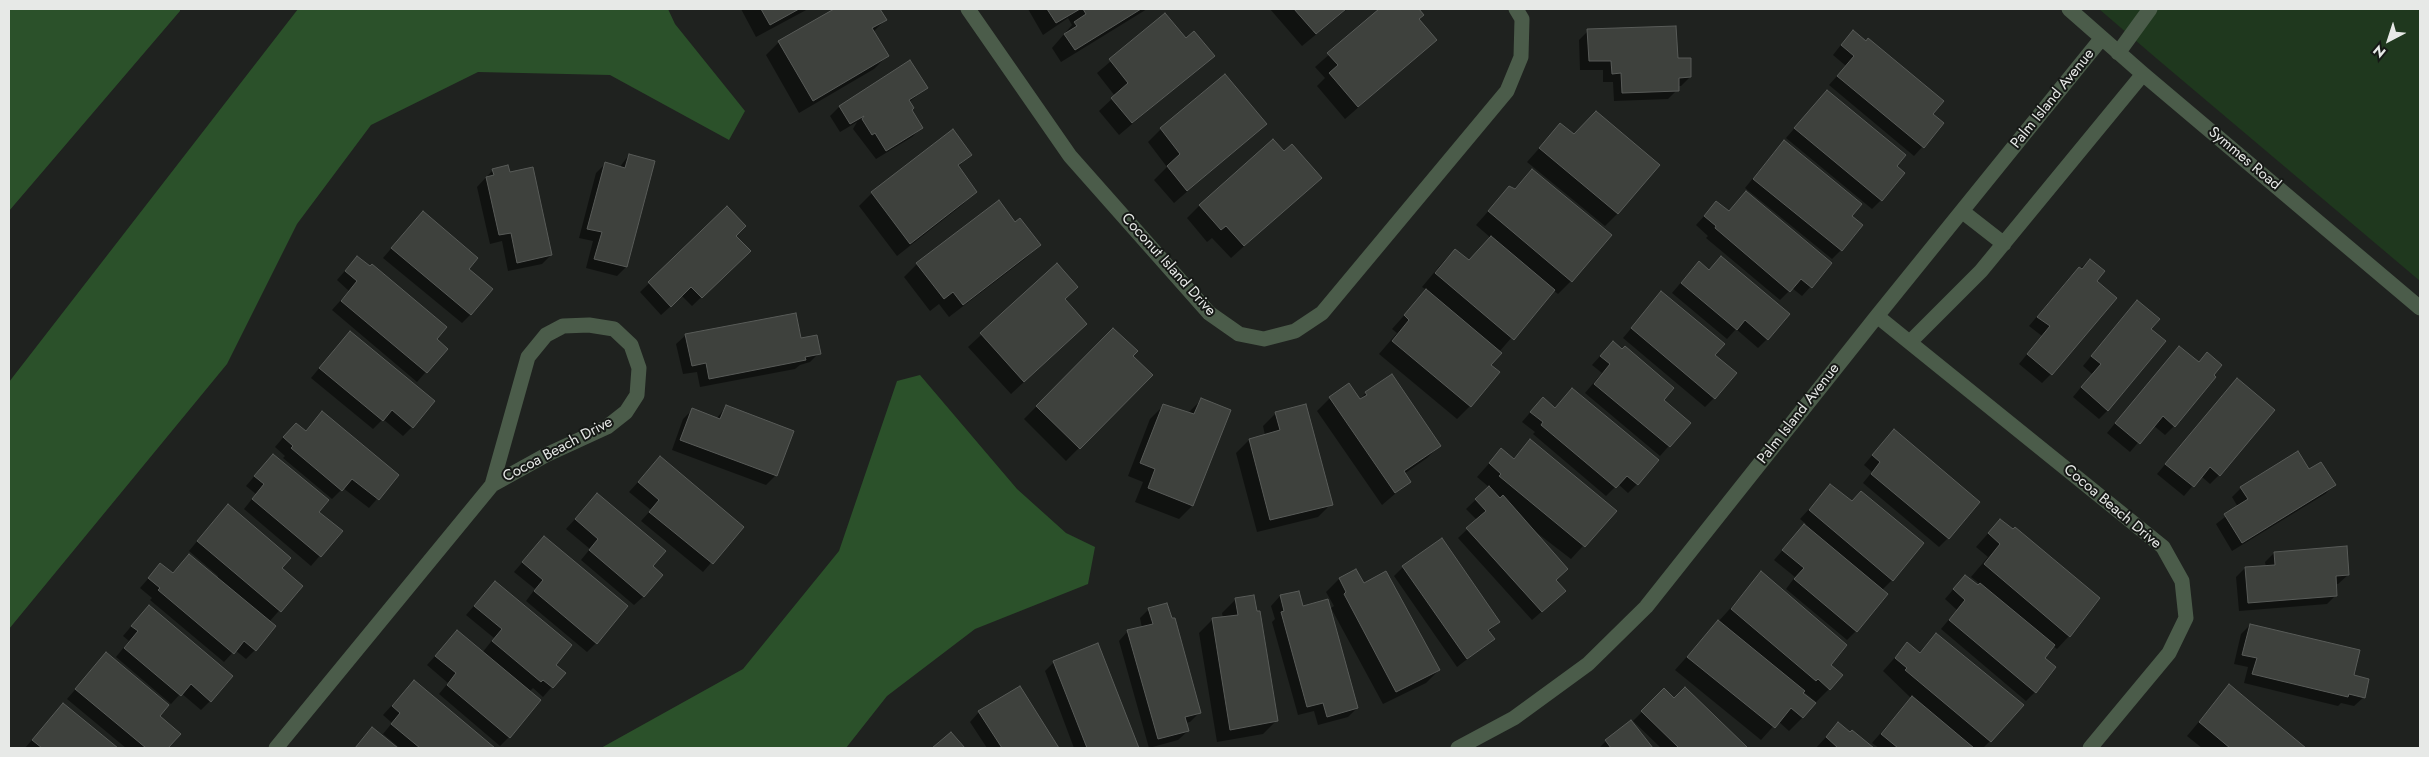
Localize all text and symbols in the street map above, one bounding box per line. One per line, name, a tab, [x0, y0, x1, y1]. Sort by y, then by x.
north arrow	[2364, 15, 2414, 65]
text: N	[2369, 40, 2390, 63]
street label: Palm Island Avenue	[2007, 46, 2099, 152]
street label: Symmes Road	[2204, 124, 2284, 194]
street label: Coconut Island Drive	[1117, 210, 1219, 320]
street label: Palm Island Avenue	[1754, 360, 1844, 468]
street label: Cocoa Beach Drive	[500, 413, 616, 487]
street label: Cocoa Beach Drive	[2060, 461, 2164, 553]

